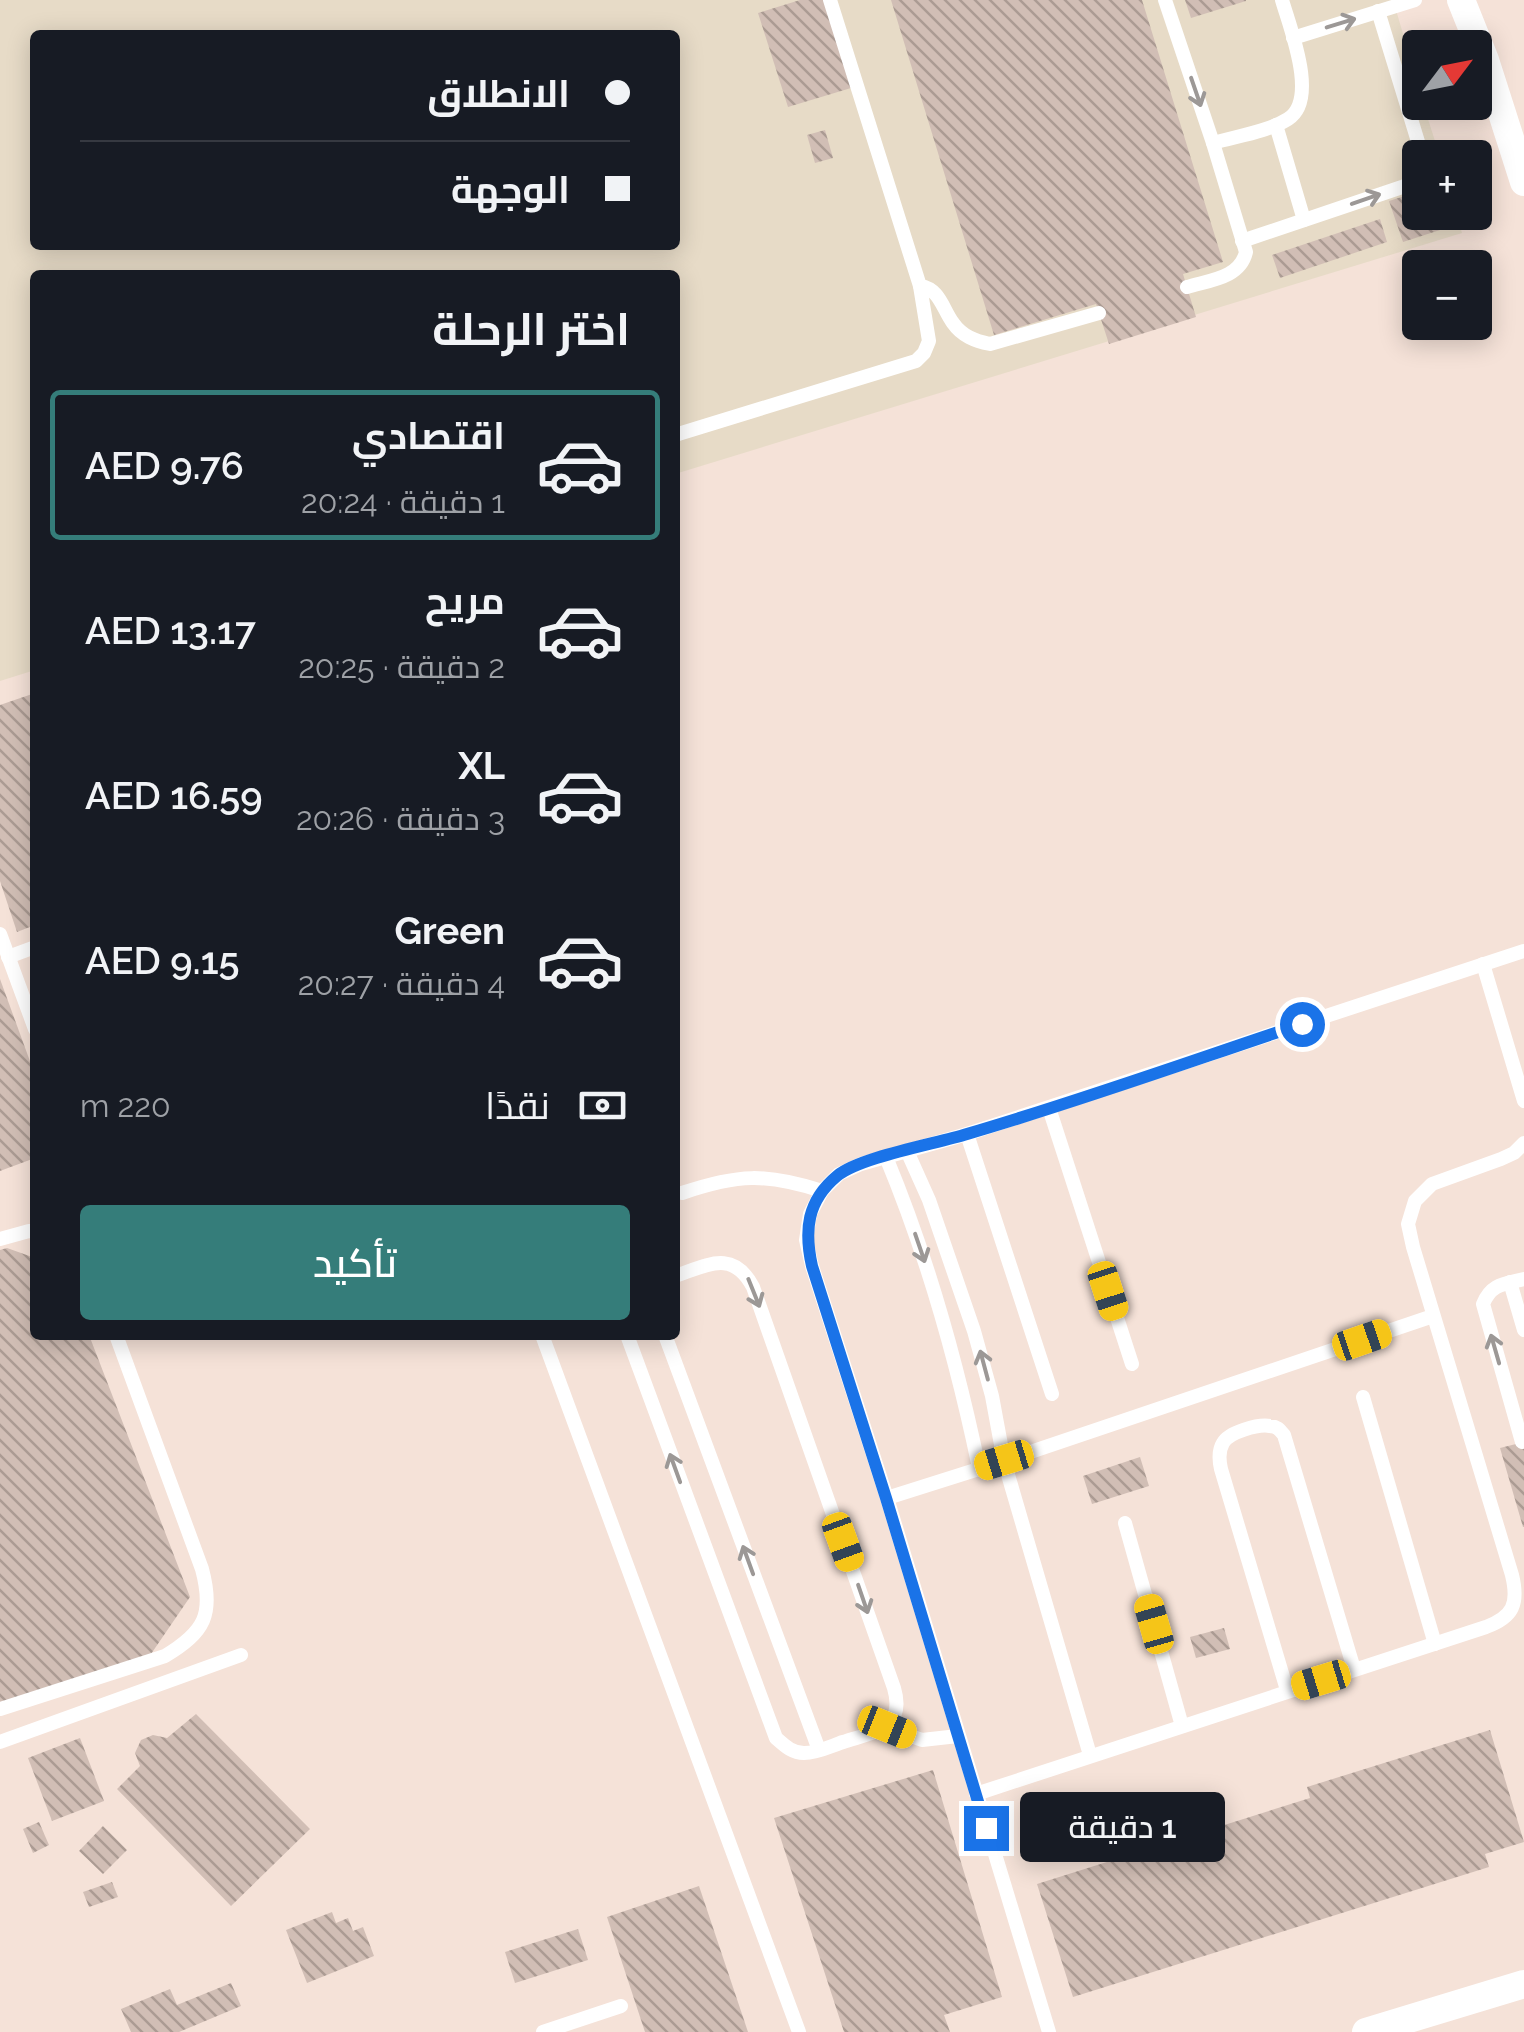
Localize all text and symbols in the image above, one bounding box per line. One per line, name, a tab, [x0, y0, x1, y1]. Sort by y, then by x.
one-way arrow	[1324, 13, 1356, 31]
north arrow	[1402, 30, 1492, 120]
map controls	[1402, 30, 1492, 340]
text: الانطلاق	[427, 71, 570, 116]
one-way arrow	[1188, 76, 1206, 108]
button: +	[1402, 140, 1492, 230]
text: الوجهة	[451, 167, 570, 212]
one-way arrow	[1350, 188, 1381, 206]
button: −	[1402, 250, 1492, 340]
text: اختر الرحلة	[432, 303, 630, 356]
text: اقتصادي	[352, 413, 505, 458]
icon: car	[535, 420, 625, 510]
text: AED 9.76	[85, 443, 244, 488]
text: 1 دقيقة · 20:24	[301, 483, 505, 520]
text: مريح	[425, 578, 505, 623]
icon: car	[535, 585, 625, 675]
text: AED 13.17	[85, 608, 256, 653]
text: 2 دقيقة · 20:25	[298, 648, 505, 685]
text: XL	[458, 743, 505, 788]
icon: car	[535, 750, 625, 840]
text: AED 16.59	[85, 773, 263, 818]
text: 3 دقيقة · 20:26	[296, 800, 505, 837]
text: Green	[395, 908, 505, 953]
icon: car	[535, 915, 625, 1005]
text: AED 9.15	[85, 938, 239, 983]
text: 4 دقيقة · 20:27	[298, 965, 505, 1002]
route start	[1280, 1002, 1325, 1047]
icon: cash	[575, 1078, 630, 1133]
text: نقدًا	[485, 1083, 550, 1128]
text: 220 m	[80, 1087, 171, 1124]
button: تأكيد	[80, 1205, 630, 1320]
one-way arrow	[913, 1232, 931, 1263]
car	[1084, 1258, 1132, 1324]
one-way arrow	[747, 1277, 765, 1308]
car	[1329, 1316, 1395, 1364]
one-way arrow	[1485, 1334, 1503, 1365]
one-way arrow	[973, 1350, 992, 1381]
car	[971, 1437, 1037, 1483]
one-way arrow	[665, 1453, 683, 1484]
car	[819, 1509, 867, 1575]
one-way arrow	[738, 1546, 756, 1577]
one-way arrow	[855, 1583, 873, 1614]
car	[1131, 1591, 1177, 1657]
car	[1288, 1657, 1354, 1703]
car	[854, 1702, 920, 1752]
callout: 1 دقيقة	[1021, 1793, 1226, 1863]
route end	[964, 1806, 1009, 1851]
text: 1 دقيقة	[1068, 1808, 1177, 1845]

